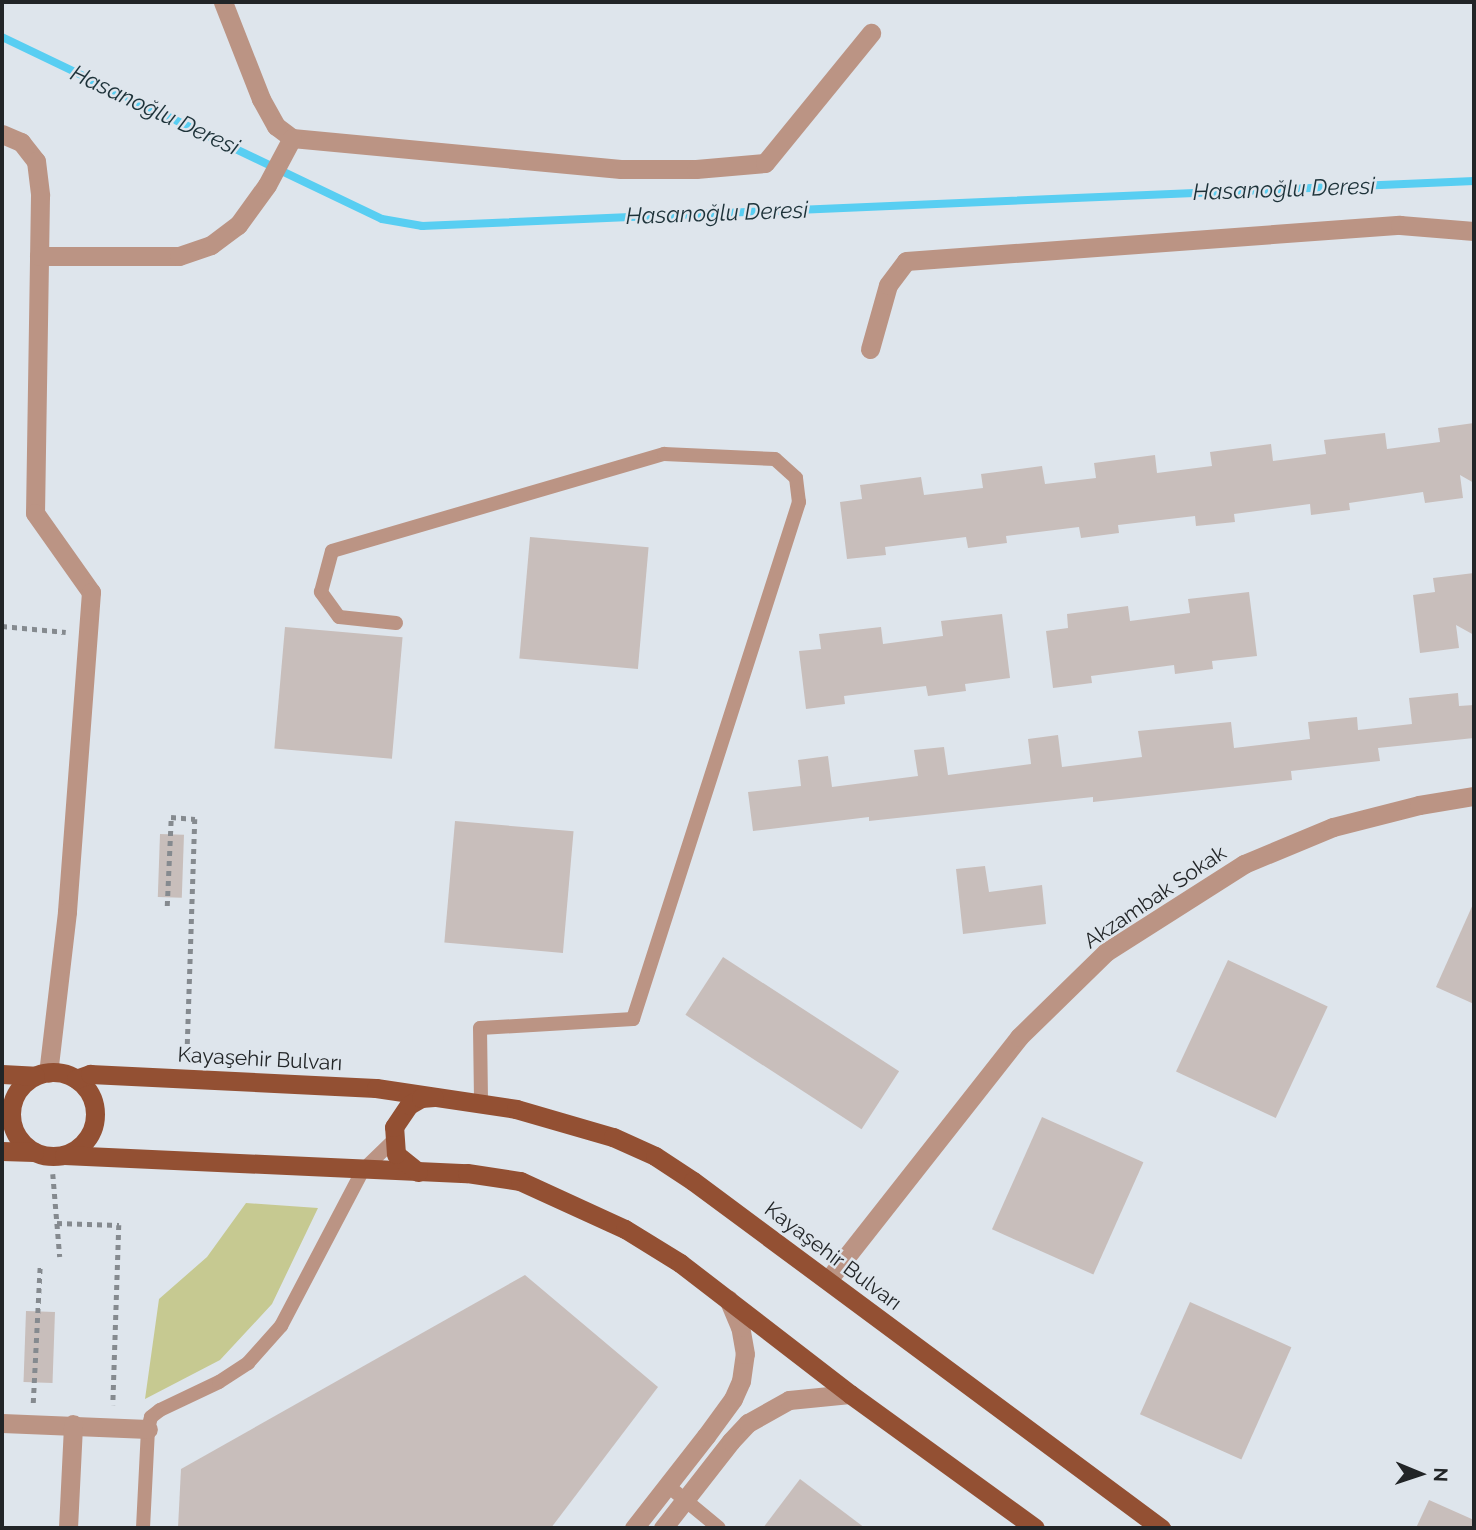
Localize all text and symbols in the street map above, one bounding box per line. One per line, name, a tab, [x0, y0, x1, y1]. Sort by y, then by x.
water label: Hasanoğlu Deresi	[66, 59, 244, 161]
water label: Hasanoğlu Deresi	[1192, 172, 1376, 206]
water label: Hasanoğlu Deresi	[625, 196, 809, 230]
street label: Akzambak Sokak	[1079, 840, 1231, 954]
street label: Kayaşehir Bulvarı	[177, 1042, 343, 1076]
street label: Kayaşehir Bulvarı	[759, 1196, 907, 1316]
north arrow	[1385, 1439, 1455, 1509]
text: N	[1430, 1467, 1452, 1482]

